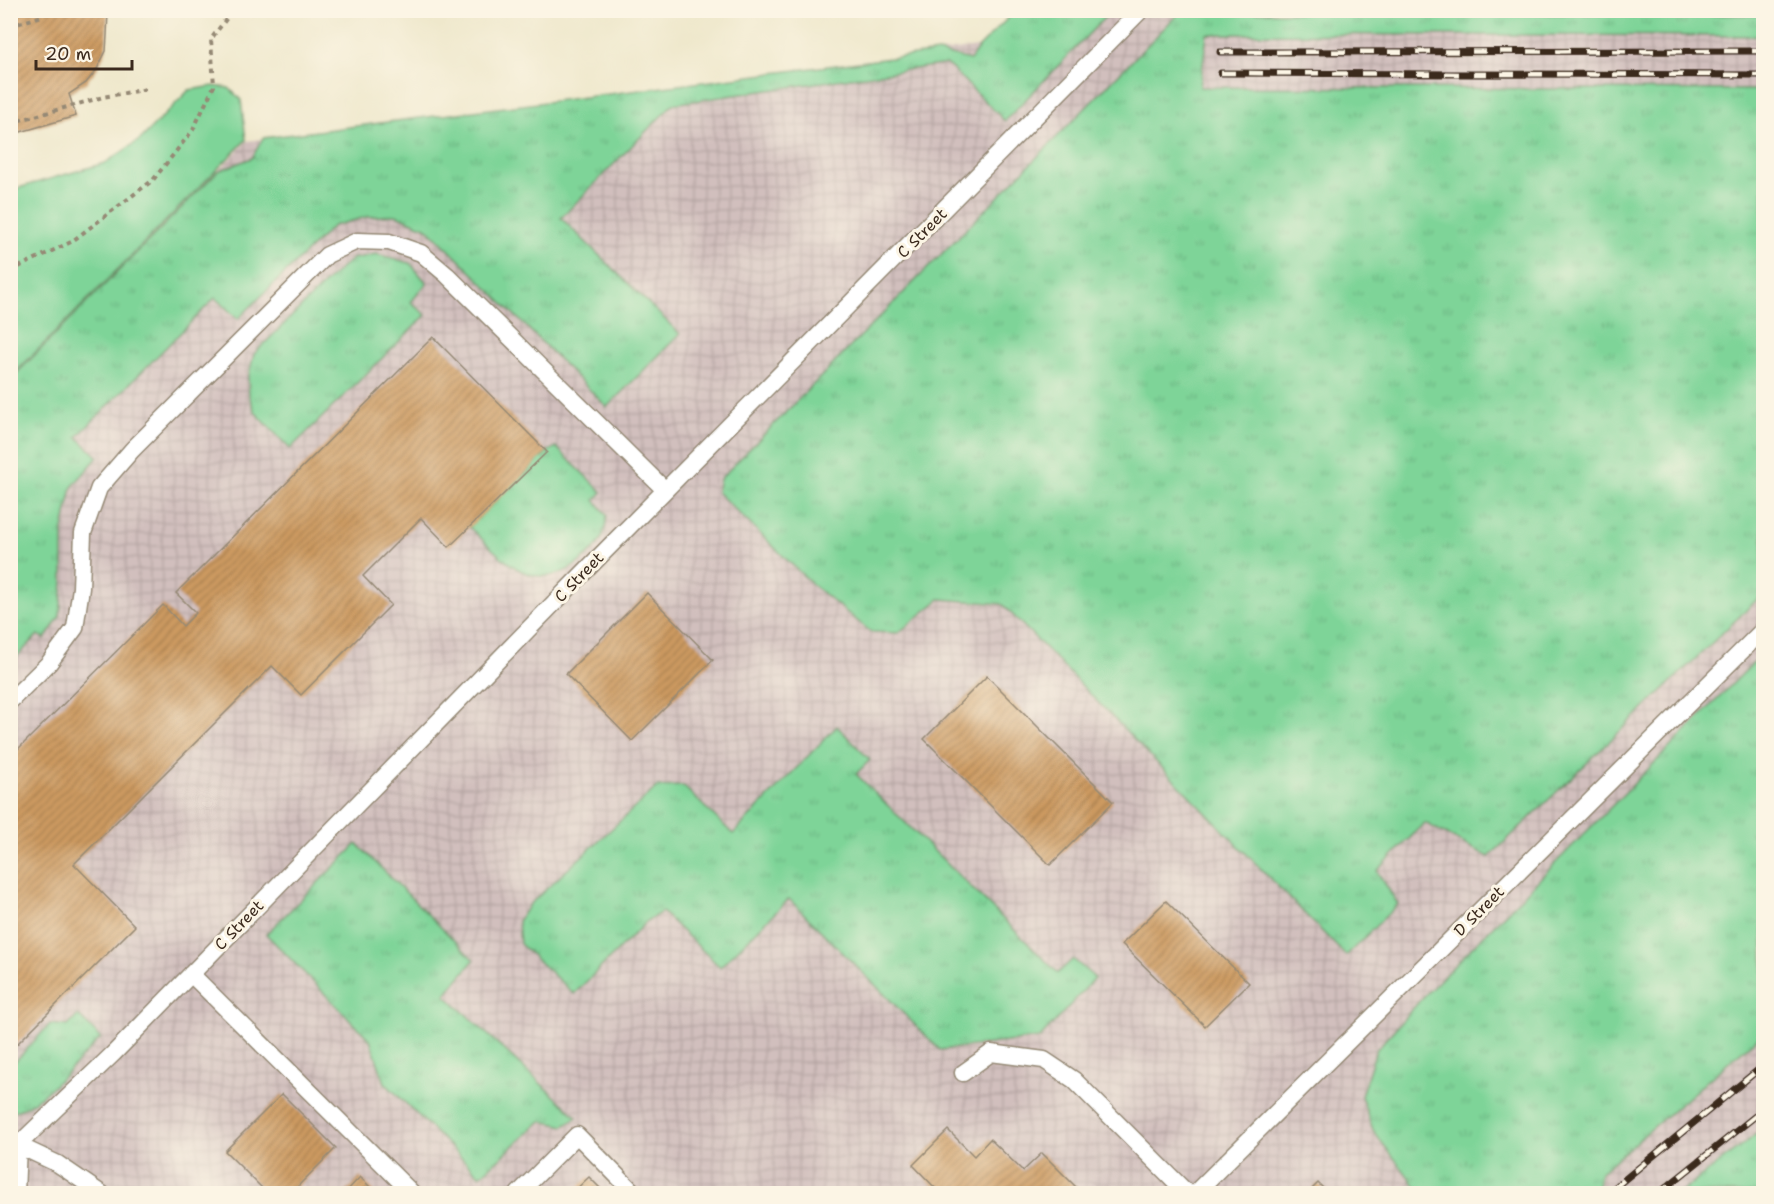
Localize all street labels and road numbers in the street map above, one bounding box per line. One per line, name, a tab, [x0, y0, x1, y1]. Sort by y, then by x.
street label: C Street	[893, 204, 951, 262]
street label: C Street	[550, 547, 608, 607]
street label: D Street	[1449, 881, 1509, 941]
street label: C Street	[210, 895, 268, 955]

